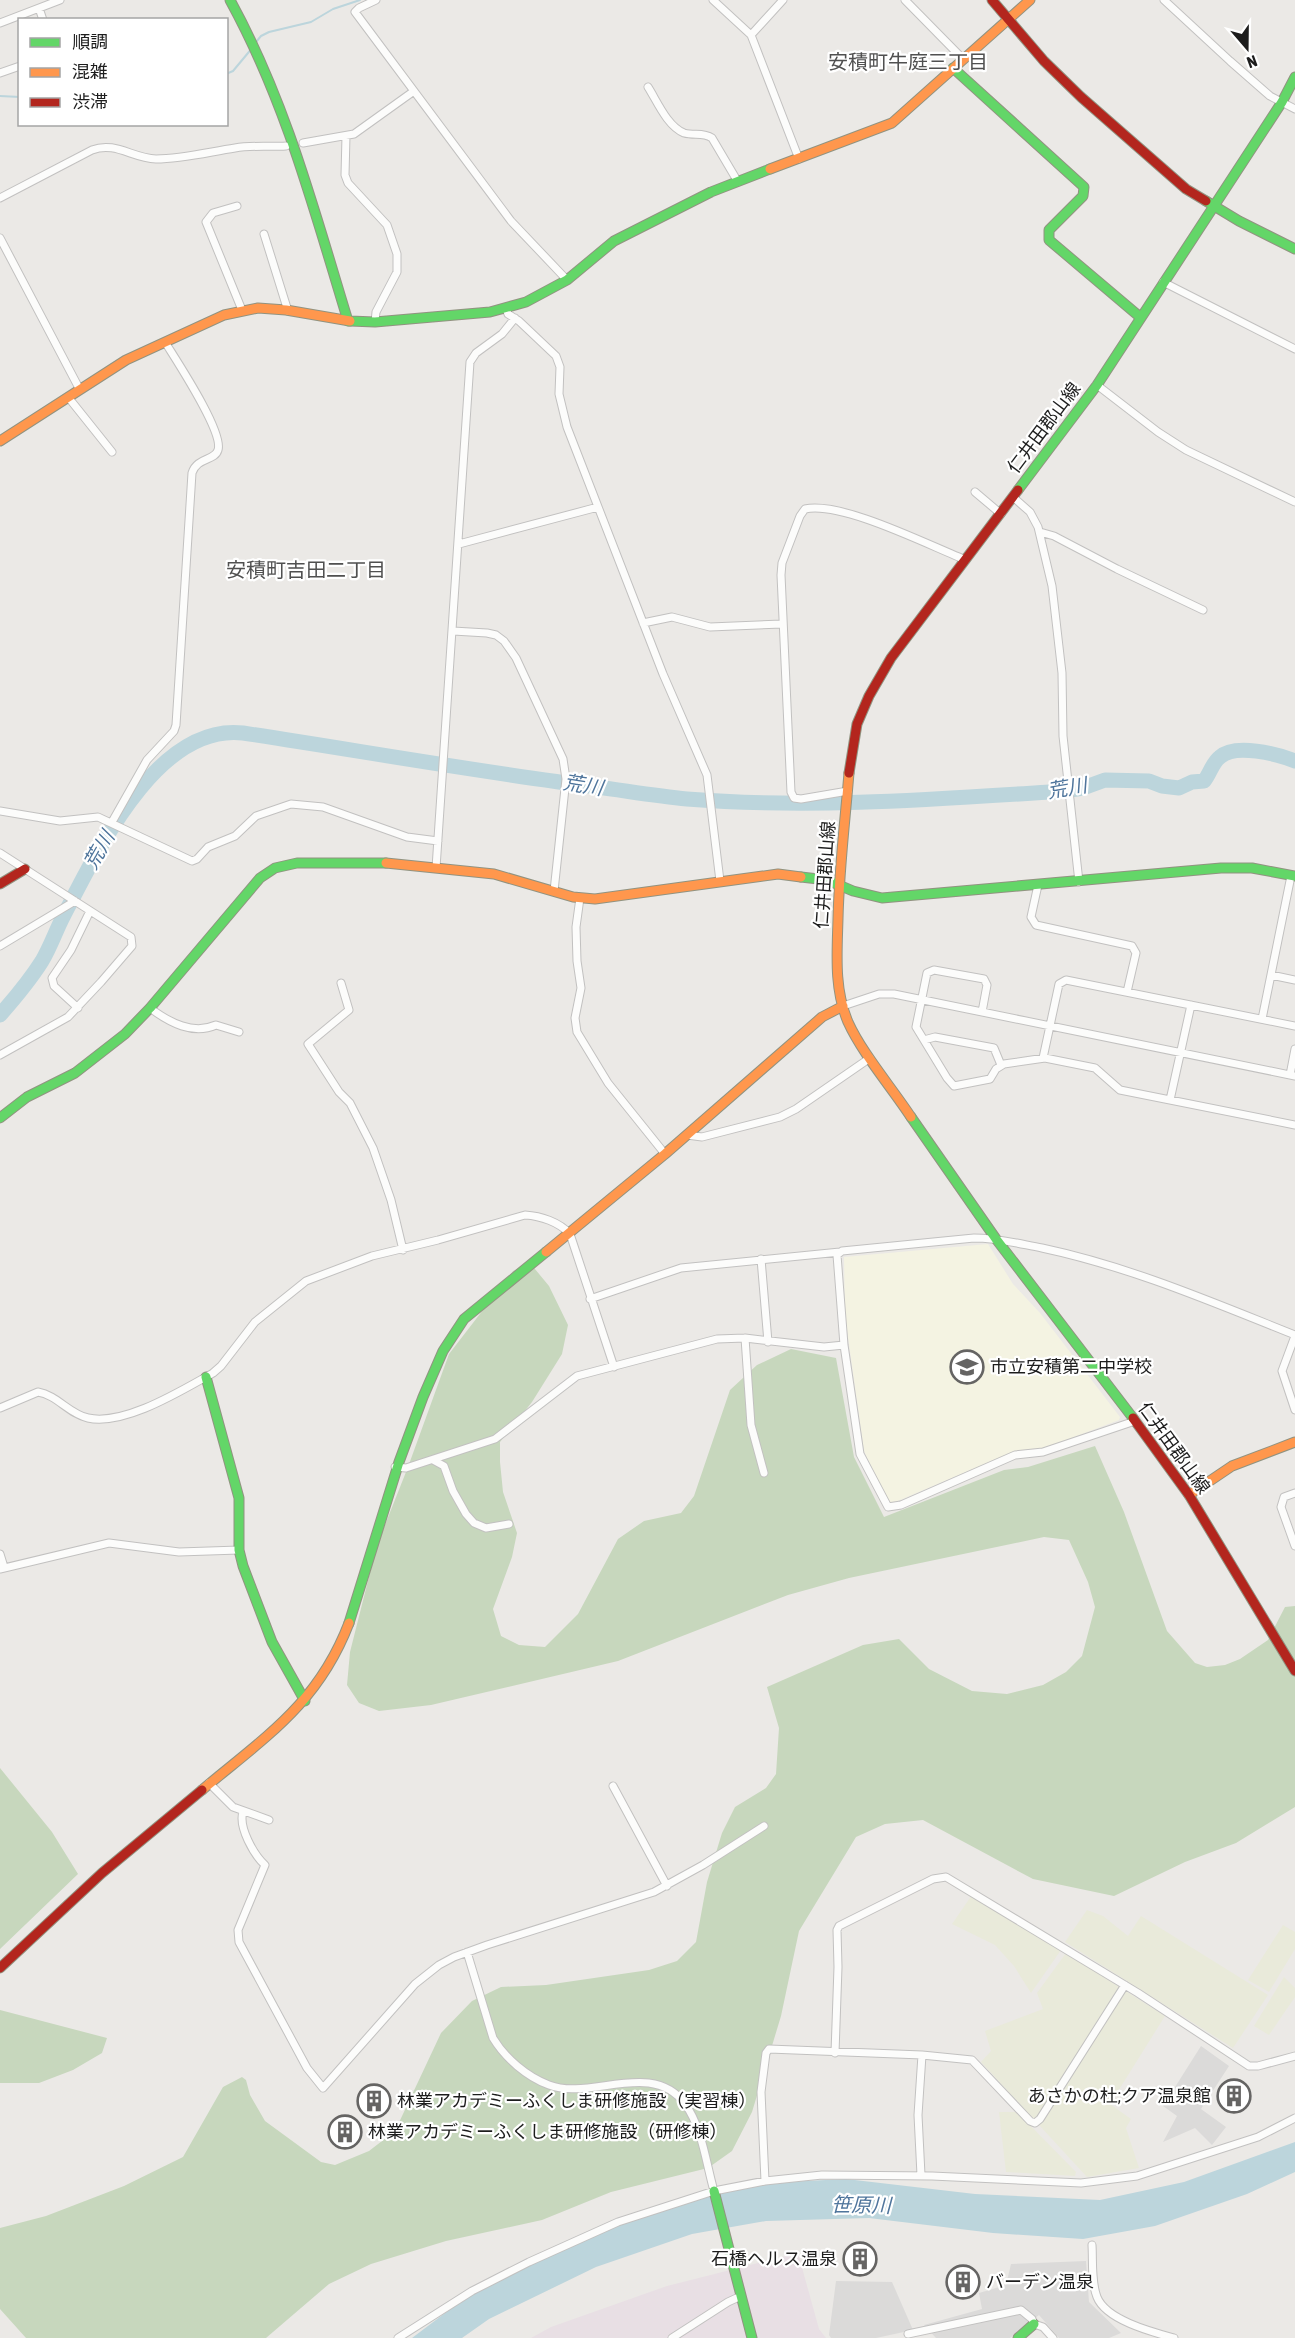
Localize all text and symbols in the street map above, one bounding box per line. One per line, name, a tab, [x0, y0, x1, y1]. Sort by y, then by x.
legend	[18, 18, 228, 126]
north arrow	[1217, 18, 1277, 78]
text: 順調	[72, 31, 108, 52]
district label: 安積町牛庭三丁目	[828, 50, 988, 73]
text: N	[1245, 52, 1260, 72]
text: 混雑	[72, 61, 108, 82]
text: 渋滞	[72, 91, 108, 112]
street label: 仁井田郡山線	[1003, 378, 1084, 477]
district label: 安積町吉田二丁目	[226, 558, 386, 581]
water label: 荒川	[562, 770, 607, 799]
water label: 荒川	[1045, 772, 1091, 802]
street label: 仁井田郡山線	[810, 820, 839, 930]
water label: 荒川	[79, 825, 120, 873]
school or university icon: 市立安積第二中学校	[949, 1349, 985, 1385]
place label: 市立安積第二中学校	[990, 1356, 1152, 1377]
street label: 仁井田郡山線	[1134, 1398, 1215, 1498]
building icon: あさかの杜;クア温泉館	[1216, 2078, 1252, 2114]
building icon: 林業アカデミーふくしま研修施設（実習棟）	[356, 2083, 392, 2119]
place label: あさかの杜;クア温泉館	[1028, 2085, 1211, 2106]
place label: 林業アカデミーふくしま研修施設（実習棟）	[397, 2090, 756, 2111]
building icon: 林業アカデミーふくしま研修施設（研修棟）	[327, 2114, 363, 2150]
place label: 林業アカデミーふくしま研修施設（研修棟）	[368, 2121, 727, 2142]
water label: 笹原川	[831, 2192, 893, 2217]
building icon: 石橋ヘルス温泉	[842, 2241, 878, 2277]
place label: 石橋ヘルス温泉	[711, 2248, 837, 2269]
building icon: バーデン温泉	[945, 2264, 981, 2300]
place label: バーデン温泉	[986, 2271, 1094, 2292]

